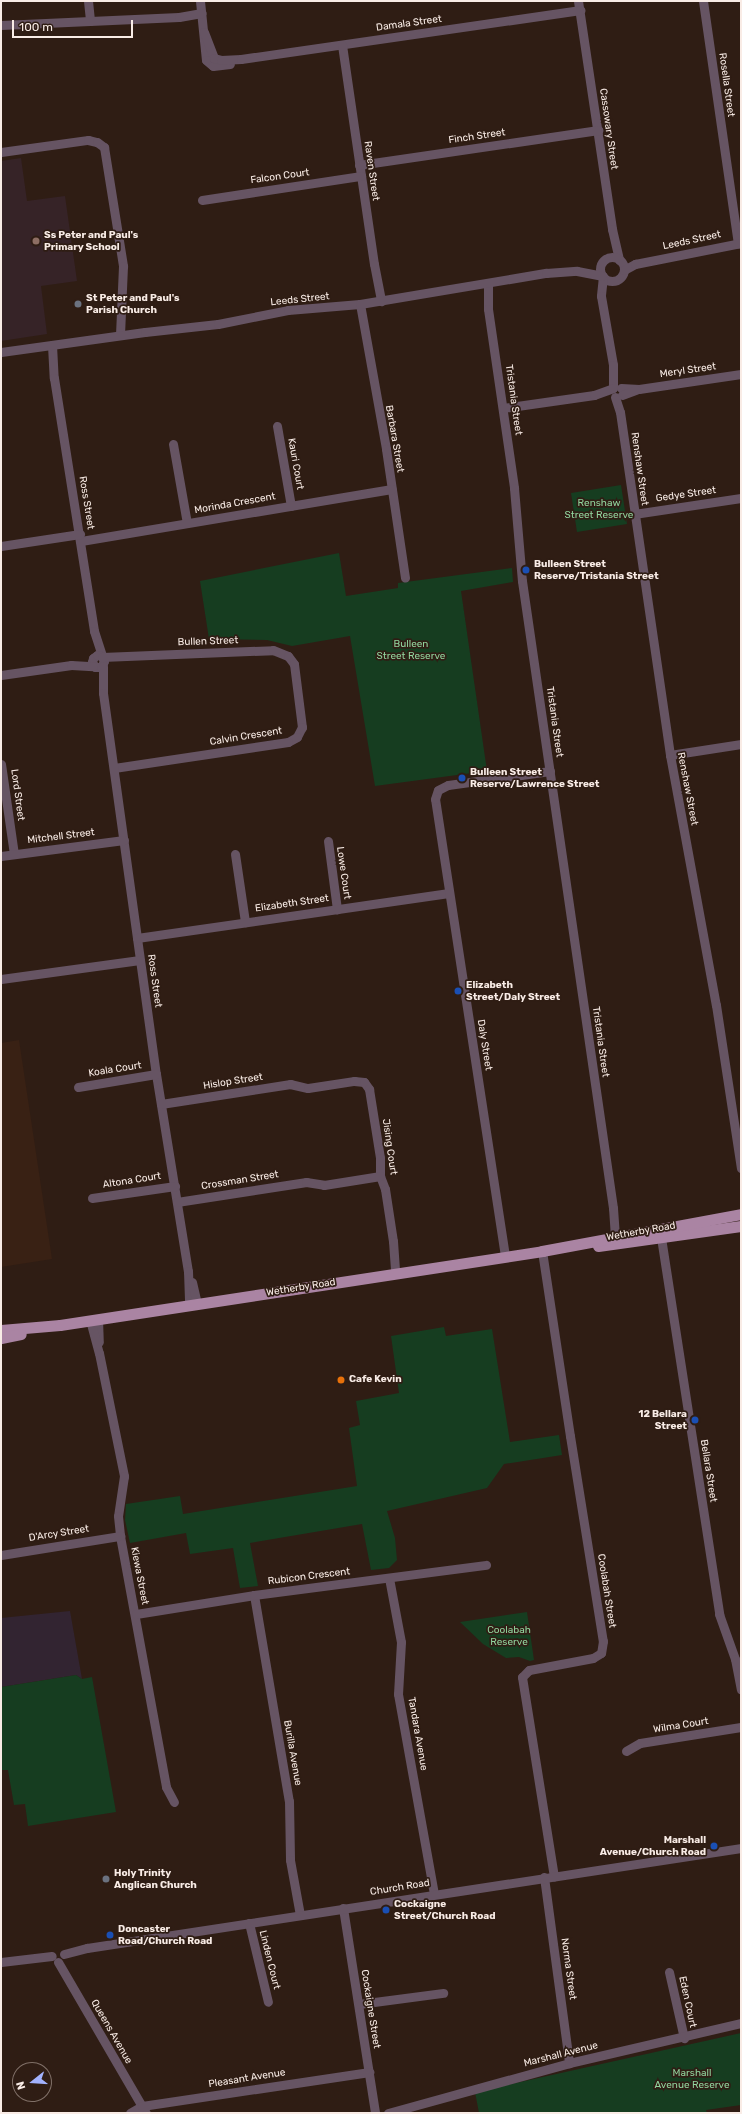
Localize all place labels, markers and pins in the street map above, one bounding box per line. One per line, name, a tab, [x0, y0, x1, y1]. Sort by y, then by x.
place label: Ss Peter and Paul's Primary School	[44, 229, 139, 252]
marker: Ss Peter and Paul's Primary School	[31, 236, 41, 246]
place label: St Peter and Paul's Parish Church	[86, 292, 180, 316]
marker: St Peter and Paul's Parish Church	[73, 299, 83, 309]
place label: Bulleen Street Reserve/Tristania Street	[534, 558, 659, 582]
marker: Bulleen Street Reserve/Tristania Street	[521, 565, 531, 575]
place label: Bulleen Street Reserve/Lawrence Street	[470, 766, 599, 790]
marker: Bulleen Street Reserve/Lawrence Street	[457, 773, 467, 783]
place label: Elizabeth Street/Daly Street	[466, 979, 560, 1002]
marker: Elizabeth Street/Daly Street	[453, 986, 463, 996]
place label: Cafe Kevin	[349, 1374, 402, 1386]
marker: Cafe Kevin	[336, 1375, 346, 1385]
place label: 12 Bellara Street	[638, 1408, 687, 1432]
marker: 12 Bellara Street	[690, 1415, 700, 1425]
place label: Marshall Avenue/Church Road	[600, 1834, 706, 1858]
marker: Marshall Avenue/Church Road	[709, 1841, 719, 1851]
place label: Holy Trinity Anglican Church	[114, 1867, 197, 1890]
marker: Holy Trinity Anglican Church	[101, 1874, 111, 1884]
place label: Cockaigne Street/Church Road	[394, 1898, 496, 1922]
marker: Cockaigne Street/Church Road	[381, 1905, 391, 1915]
place label: Doncaster Road/Church Road	[118, 1923, 212, 1946]
marker: Doncaster Road/Church Road	[105, 1930, 115, 1940]

